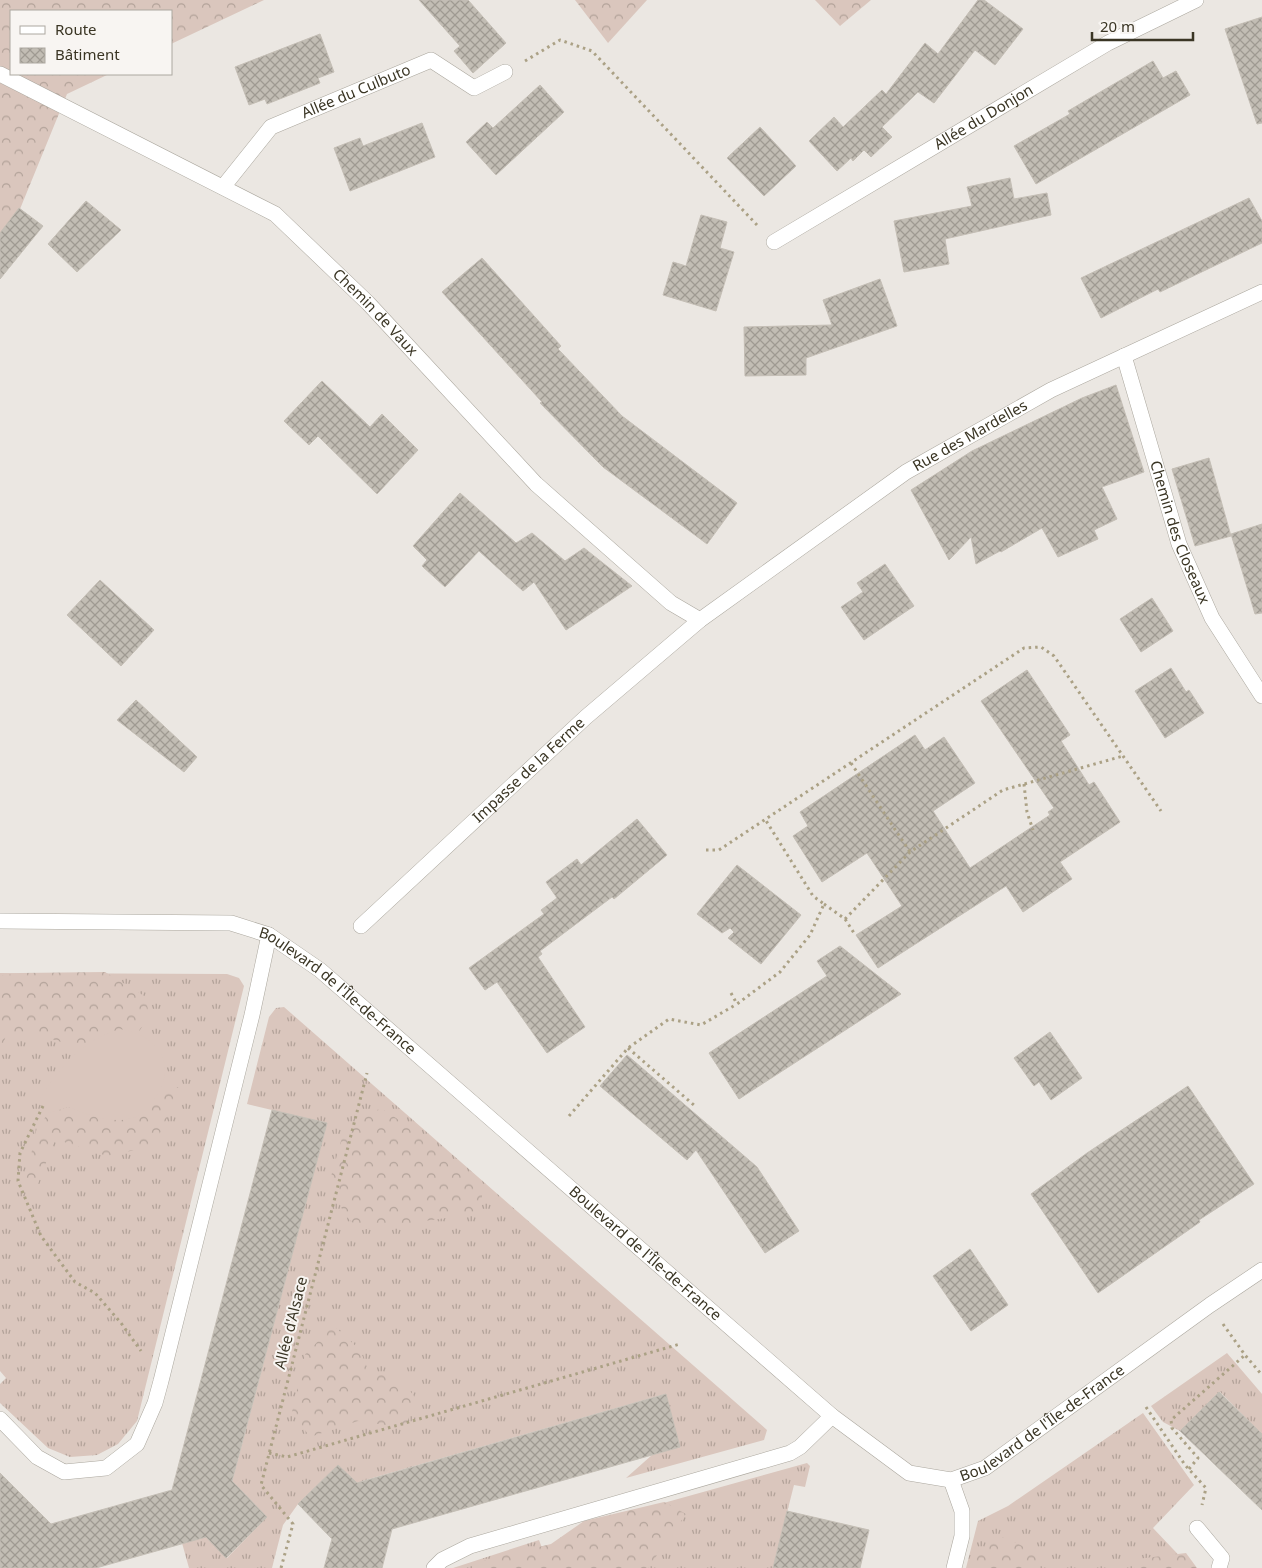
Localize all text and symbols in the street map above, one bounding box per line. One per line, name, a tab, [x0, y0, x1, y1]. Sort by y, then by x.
legend	[10, 10, 172, 75]
scale bar	[1092, 10, 1193, 42]
text: 20 m	[1100, 16, 1135, 36]
text: Route	[55, 19, 97, 39]
text: Bâtiment	[55, 44, 120, 64]
street label: Allée du Culbuto	[298, 59, 413, 122]
street label: Allée du Donjon	[930, 79, 1036, 154]
street label: Chemin de Vaux	[329, 264, 423, 360]
street label: Rue des Mardelles	[909, 394, 1031, 475]
street label: Chemin des Closeaux	[1146, 458, 1215, 607]
street label: Impasse de la Ferme	[468, 712, 589, 827]
street label: Boulevard de l'Île-de-France	[257, 922, 421, 1058]
street label: Boulevard de l'Île-de-France	[565, 1181, 726, 1324]
street label: Allée d'Alsace	[269, 1275, 311, 1371]
street label: Boulevard de l'Île-de-France	[957, 1359, 1128, 1485]

